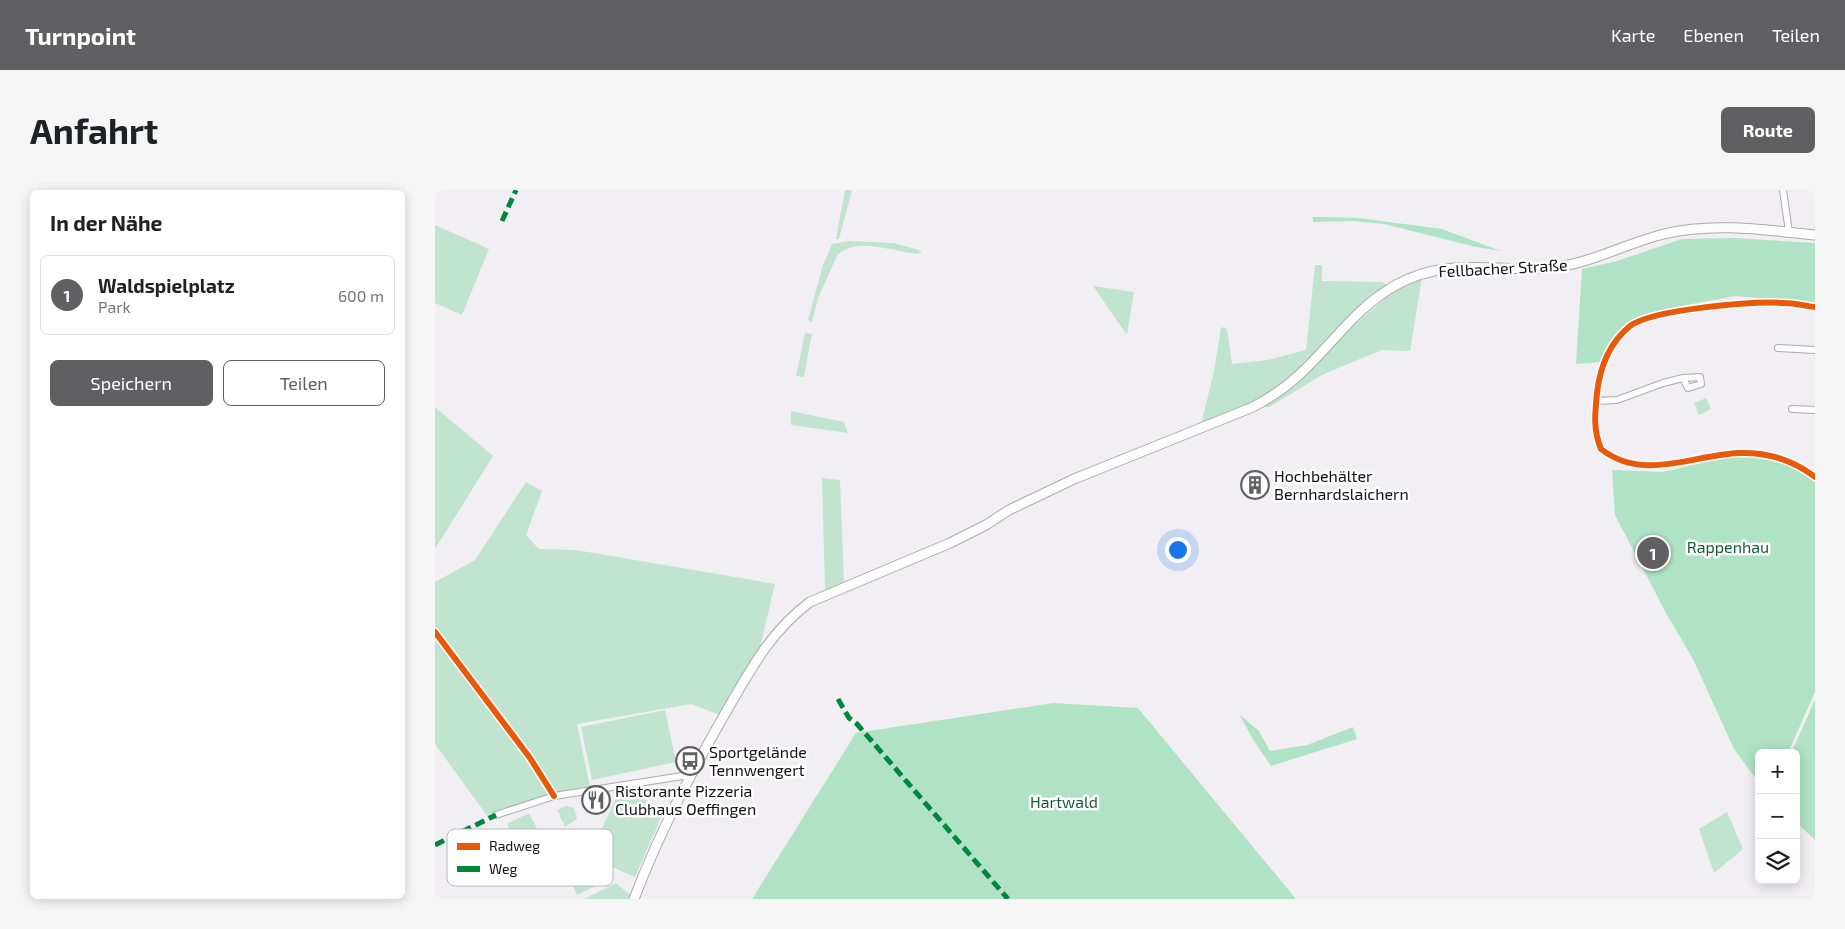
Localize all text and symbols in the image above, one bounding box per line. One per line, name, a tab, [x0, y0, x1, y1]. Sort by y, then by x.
text: Turnpoint	[25, 21, 136, 50]
text: Karte	[1611, 24, 1655, 46]
text: Ebenen	[1683, 24, 1744, 46]
text: Teilen	[1772, 24, 1820, 46]
button: Route	[1721, 107, 1815, 153]
text: Anfahrt	[30, 109, 158, 151]
text: In der Nähe	[50, 210, 162, 235]
street label: Fellbacher Straße	[1438, 255, 1568, 280]
text: Waldspielplatz	[98, 274, 235, 297]
text: 1	[64, 286, 70, 305]
text: 600 m	[338, 286, 384, 305]
text: Park	[98, 297, 131, 316]
button: Speichern	[50, 360, 213, 406]
button: Teilen	[223, 360, 385, 406]
place label: Hochbehälter Bernhardslaichern	[1274, 466, 1409, 503]
building icon: Hochbehälter Bernhardslaichern	[1240, 470, 1270, 500]
pin: 1	[1637, 534, 1669, 572]
your location	[1165, 537, 1191, 563]
park label: Rappenhau	[1687, 537, 1769, 556]
place label: Sportgelände Tennwengert	[709, 742, 807, 779]
bus stop icon: Sportgelände Tennwengert	[675, 746, 705, 776]
map controls	[1755, 749, 1800, 884]
button: +	[1755, 749, 1800, 794]
place label: Ristorante Pizzeria Clubhaus Oeffingen	[615, 781, 756, 818]
restaurant icon: Ristorante Pizzeria Clubhaus Oeffingen	[581, 785, 611, 815]
park label: Hartwald	[1030, 792, 1098, 811]
button: −	[1755, 794, 1800, 839]
legend	[447, 829, 613, 886]
text: Radweg	[489, 837, 540, 854]
button: layers	[1755, 839, 1800, 884]
text: Weg	[489, 860, 518, 877]

